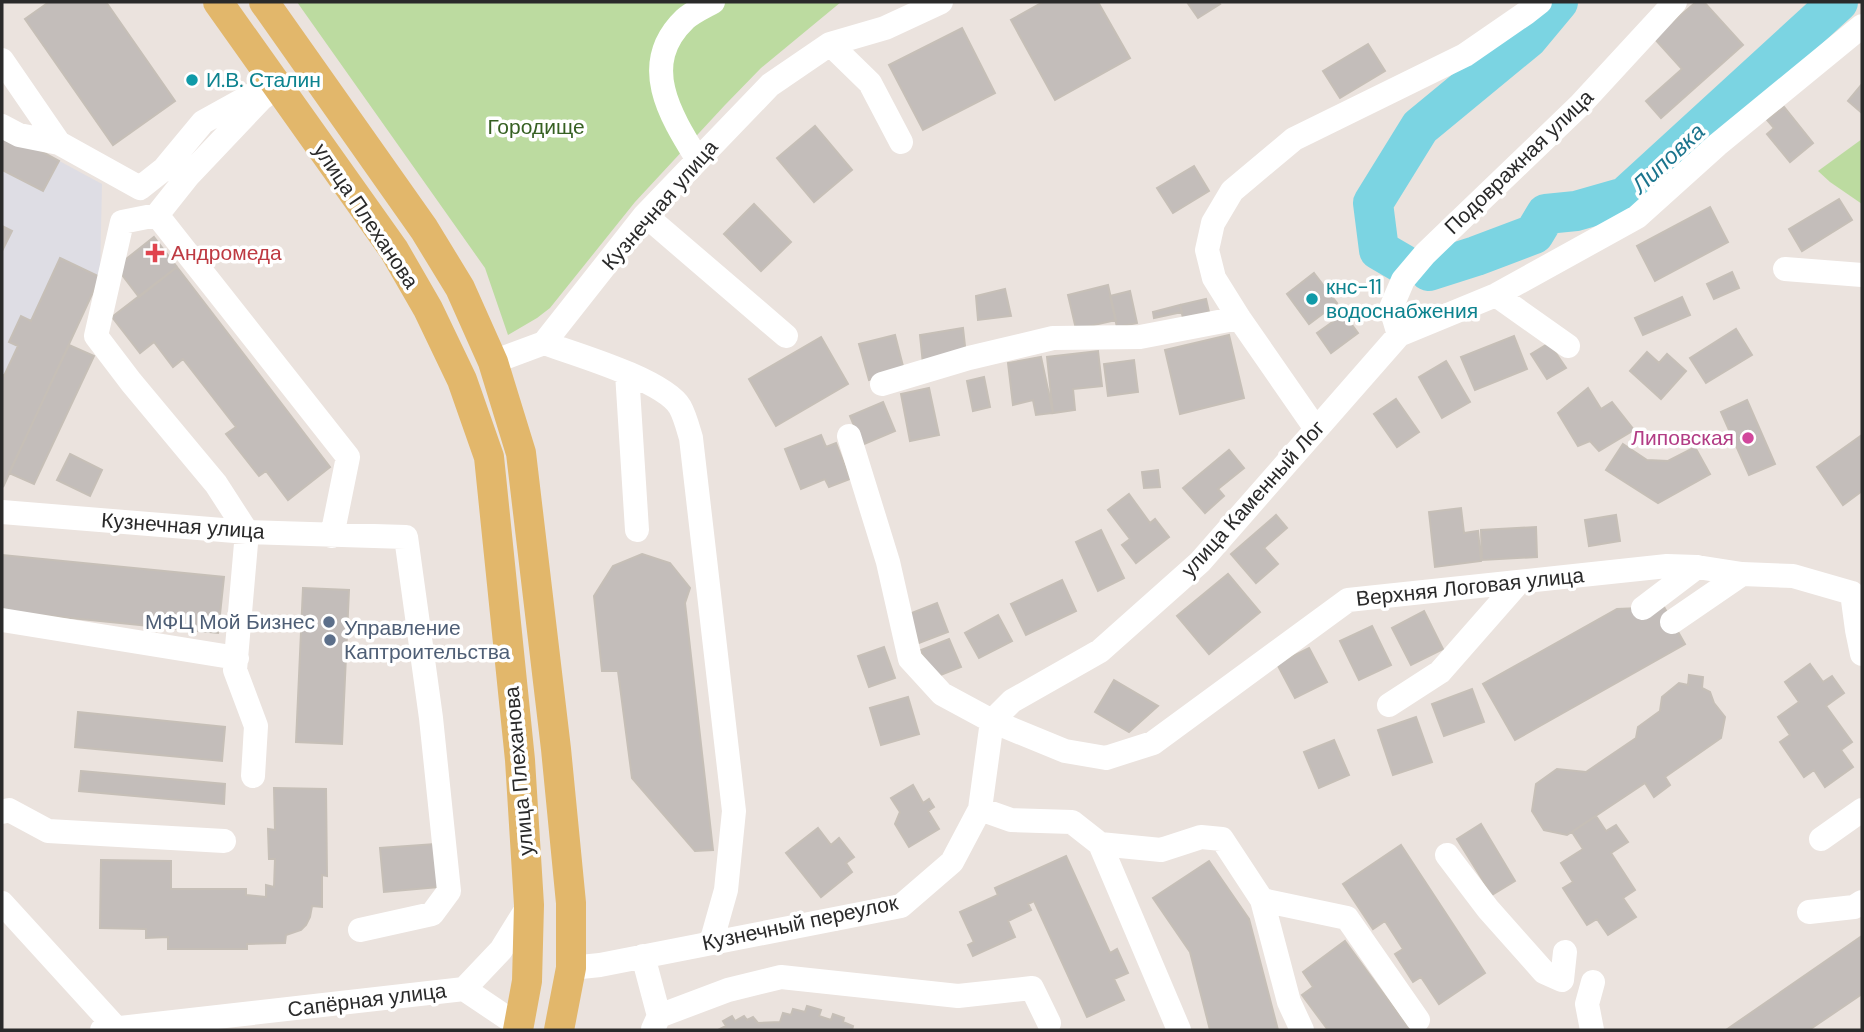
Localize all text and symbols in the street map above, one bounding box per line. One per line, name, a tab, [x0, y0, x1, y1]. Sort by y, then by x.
place label: И.В. Сталин	[206, 66, 321, 94]
marker: И.В. Сталин	[184, 72, 200, 88]
street label: Подовражная улица	[1438, 83, 1600, 240]
park label: Городище	[487, 113, 585, 141]
water label: Липовка	[1624, 116, 1711, 201]
street label: Кузнечная улица	[596, 134, 725, 276]
street label: улица Плеханова	[307, 138, 425, 294]
place label: Андромеда	[171, 239, 282, 267]
marker: Андромеда	[145, 243, 165, 263]
place label: кнс-11 водоснабжения	[1326, 273, 1478, 325]
marker: кнс-11 водоснабжения	[1304, 291, 1320, 307]
street label: улица Каменный Лог	[1175, 414, 1331, 583]
place label: Липовская	[1631, 424, 1734, 452]
marker: Липовская	[1740, 430, 1756, 446]
street label: Кузнечная улица	[100, 506, 266, 546]
street label: Верхняя Логовая улица	[1355, 561, 1586, 613]
place label: МФЦ Мой Бизнес	[145, 608, 315, 636]
marker: МФЦ Мой Бизнес	[321, 614, 337, 630]
place label: Управление Каптроительства	[344, 614, 511, 666]
marker: Управление Каптроительства	[322, 632, 338, 648]
street label: улица Плеханова	[498, 685, 540, 857]
street label: Кузнечный переулок	[700, 888, 901, 957]
street label: Сапёрная улица	[286, 976, 448, 1024]

